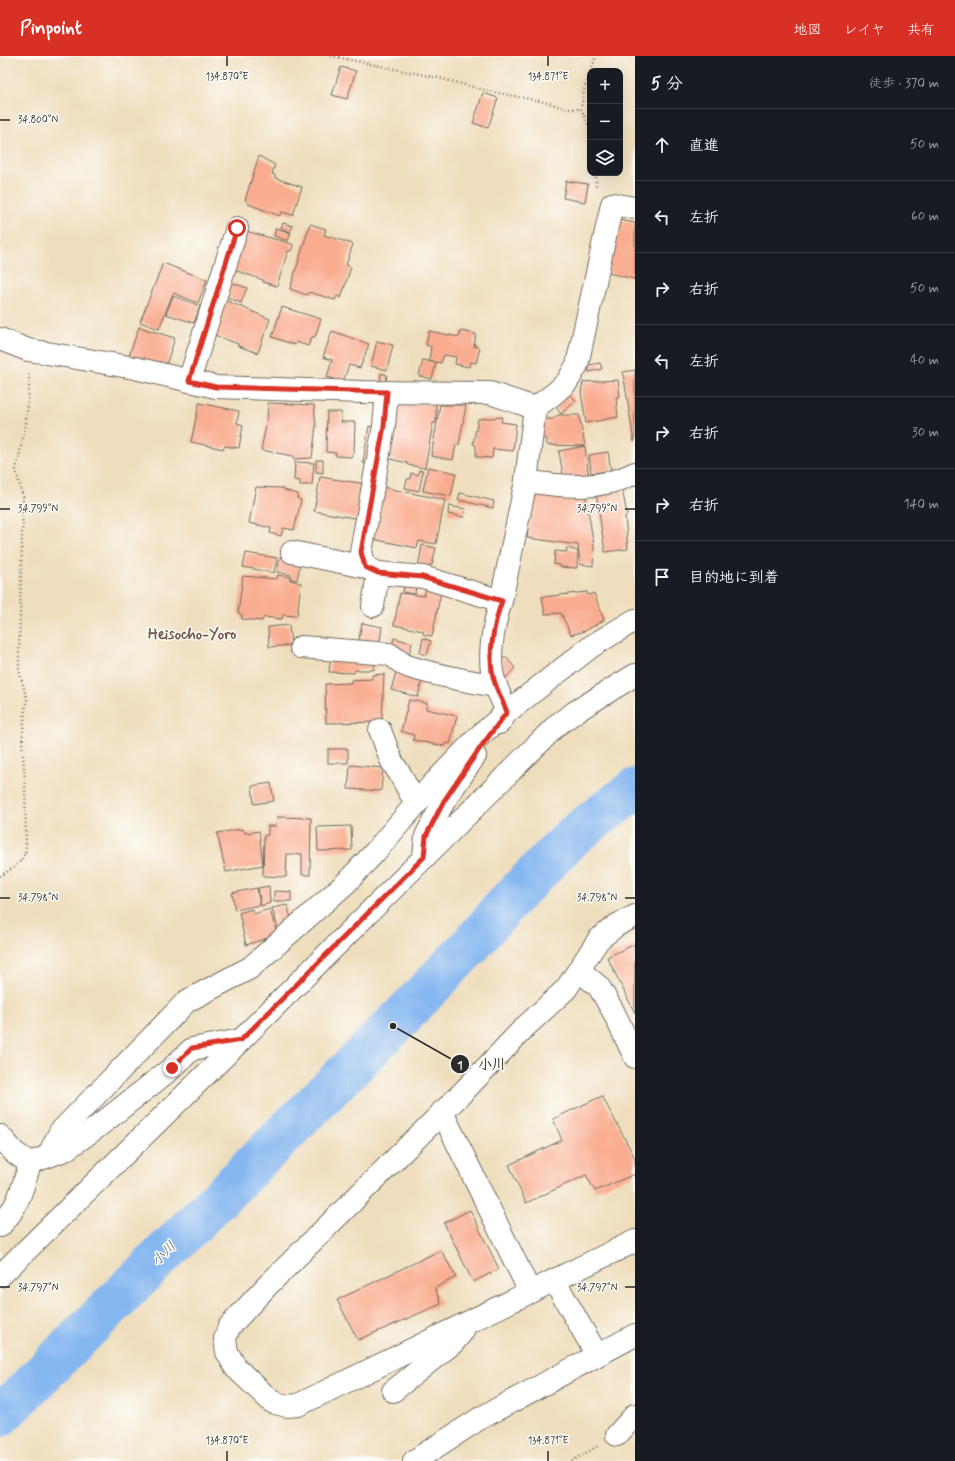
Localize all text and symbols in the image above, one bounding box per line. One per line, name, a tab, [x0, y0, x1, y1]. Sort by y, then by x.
text: Pinpoint	[20, 16, 82, 41]
text: 地図	[794, 21, 822, 39]
text: レイヤ	[844, 21, 885, 39]
text: 共有	[907, 21, 935, 39]
map controls	[587, 68, 623, 176]
button: +	[587, 68, 623, 104]
text: 134.870°E	[206, 70, 249, 84]
text: 134.871°E	[528, 70, 569, 84]
text: 5 分	[651, 73, 683, 95]
text: 徒歩 · 370 m	[869, 75, 939, 92]
button: −	[587, 104, 623, 140]
text: 34.800°N	[18, 113, 59, 127]
icon: ahead	[651, 134, 673, 156]
text: 直進	[689, 136, 719, 156]
text: 50 m	[910, 136, 939, 153]
button: layers	[587, 140, 623, 176]
icon: left	[651, 206, 673, 228]
text: 左折	[689, 208, 719, 228]
text: 60 m	[911, 208, 939, 225]
route start	[228, 219, 246, 237]
icon: right	[651, 278, 673, 300]
text: 右折	[689, 280, 719, 300]
text: 50 m	[910, 280, 939, 297]
icon: left	[651, 350, 673, 372]
text: 左折	[689, 352, 719, 372]
text: 40 m	[910, 352, 939, 369]
icon: right	[651, 422, 673, 444]
text: 右折	[689, 424, 719, 444]
text: 30 m	[912, 424, 939, 441]
icon: right	[651, 494, 673, 516]
text: 右折	[689, 496, 719, 516]
text: 140 m	[904, 496, 939, 513]
text: 34.799°N	[18, 502, 58, 516]
text: 34.799°N	[577, 502, 617, 516]
icon: arrive	[651, 566, 673, 588]
text: 目的地に到着	[689, 568, 779, 588]
district label: Heisocho-Yoro	[148, 625, 236, 645]
text: 34.798°N	[18, 891, 59, 905]
text: 34.798°N	[577, 891, 618, 905]
callout: 小川	[450, 1051, 514, 1077]
text: 小川	[478, 1056, 506, 1074]
text: 1	[457, 1058, 463, 1074]
route end	[163, 1059, 181, 1077]
water label: 小川	[148, 1238, 180, 1270]
text: 34.797°N	[18, 1281, 59, 1295]
text: 34.797°N	[577, 1281, 618, 1295]
text: 134.870°E	[206, 1434, 249, 1448]
text: 134.871°E	[528, 1434, 569, 1448]

